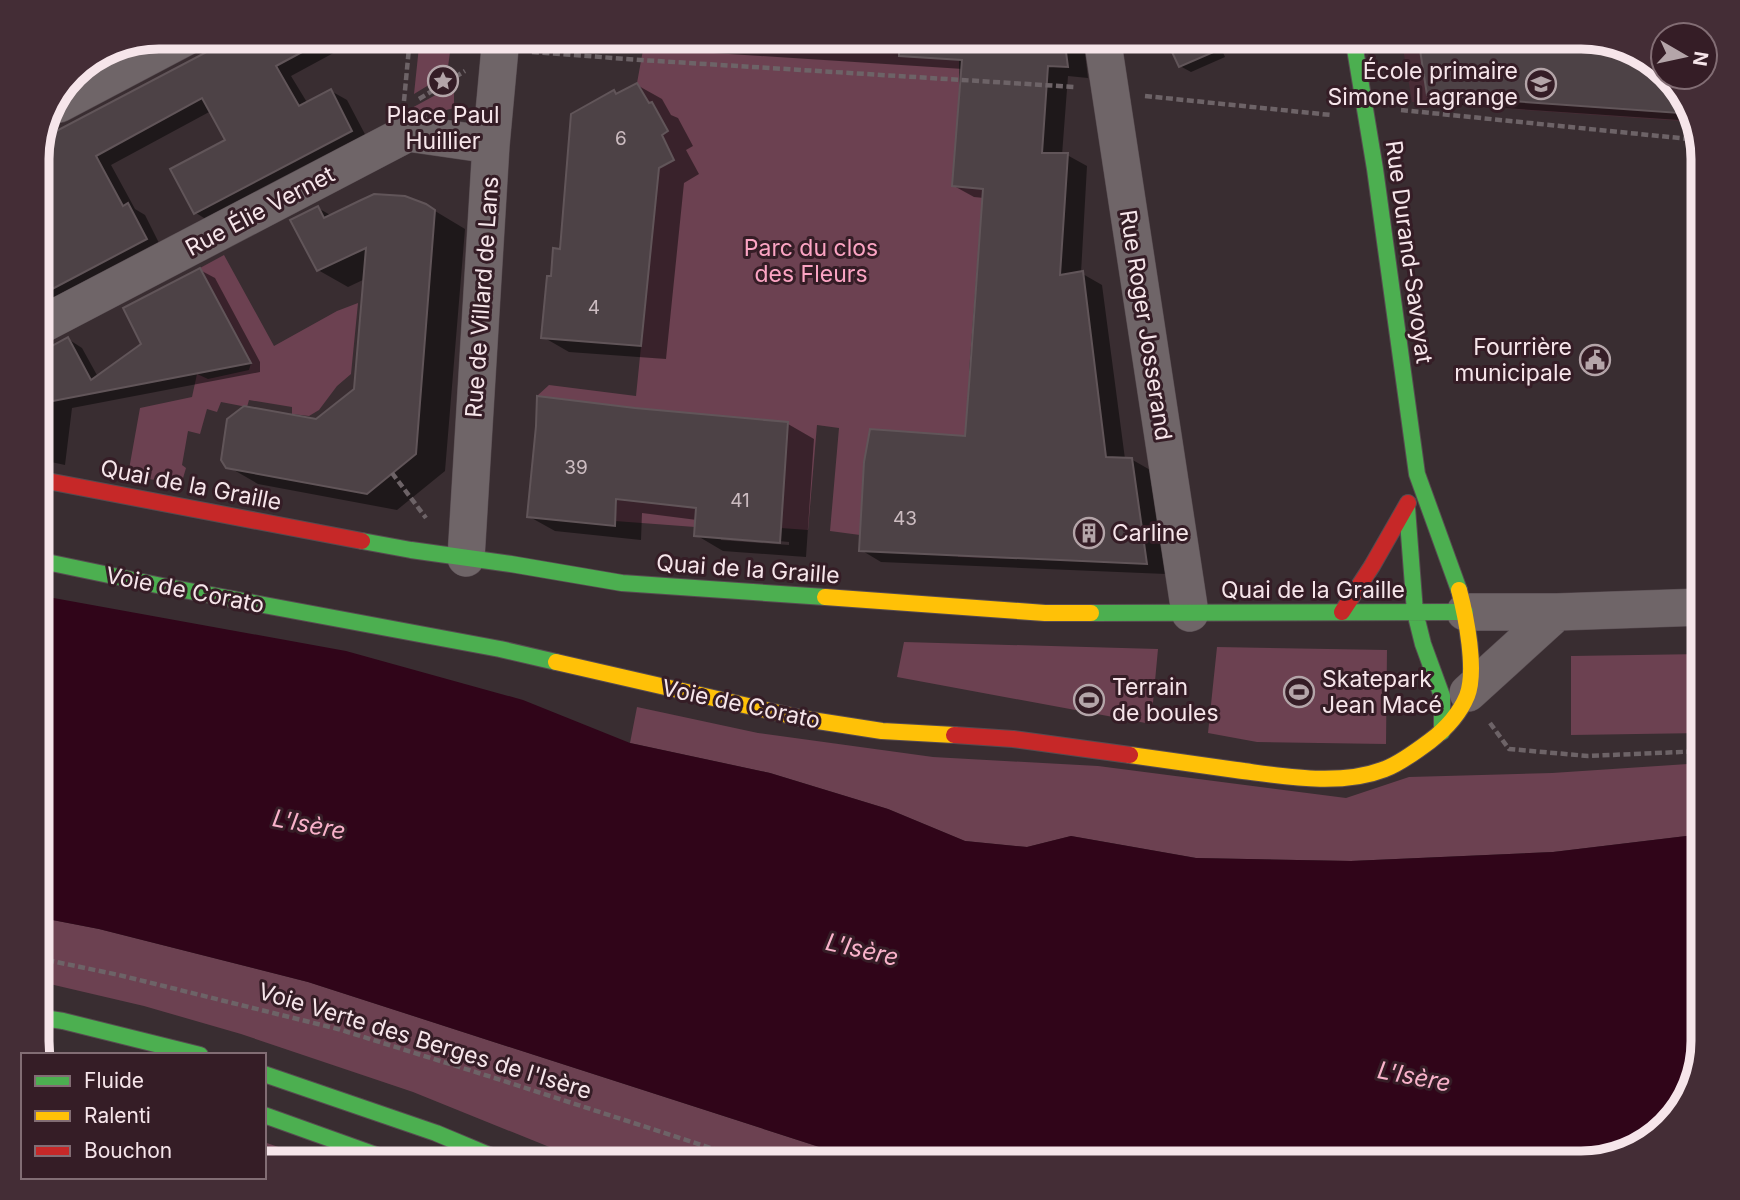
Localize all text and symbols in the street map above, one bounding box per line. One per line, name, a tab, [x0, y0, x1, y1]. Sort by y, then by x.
north arrow	[1649, 21, 1719, 91]
text: N	[1688, 50, 1713, 68]
place label: École primaire Simone Lagrange	[1328, 57, 1518, 111]
place icon: Place Paul Huillier	[426, 64, 460, 98]
school or university icon: École primaire Simone Lagrange	[1524, 67, 1558, 101]
place label: Place Paul Huillier	[387, 101, 499, 155]
house number: 6	[615, 127, 627, 150]
street label: Rue Durand-Savoyat	[1379, 139, 1439, 366]
street label: Rue Élie Vernet	[181, 160, 340, 262]
street label: Rue de Villard de Lans	[460, 175, 504, 419]
street label: Rue Roger Josserand	[1114, 208, 1178, 442]
park label: Parc du clos des Fleurs	[744, 234, 878, 288]
house number: 4	[588, 296, 600, 319]
place label: Fourrière municipale	[1454, 333, 1572, 387]
public building icon: Fourrière municipale	[1578, 343, 1612, 377]
street label: Quai de la Graille	[98, 454, 284, 516]
house number: 39	[564, 456, 588, 479]
house number: 41	[730, 489, 750, 512]
house number: 43	[893, 507, 917, 530]
building icon: Carline	[1072, 516, 1106, 550]
place label: Carline	[1112, 519, 1189, 547]
street label: Quai de la Graille	[655, 549, 841, 589]
street label: Voie de Corato	[103, 561, 267, 619]
street label: Quai de la Graille	[1221, 576, 1405, 604]
place label: Skatepark Jean Macé	[1322, 665, 1442, 719]
place label: Terrain de boules	[1112, 673, 1219, 727]
street label: Voie de Corato	[659, 674, 823, 734]
sports icon: Skatepark Jean Macé	[1282, 675, 1316, 709]
sports icon: Terrain de boules	[1072, 683, 1106, 717]
water label: L'Isère	[270, 803, 348, 846]
water label: L'Isère	[823, 927, 901, 972]
street label: Voie Verte des Berges de l'Isère	[255, 977, 595, 1105]
legend	[21, 1053, 266, 1179]
water label: L'Isère	[1375, 1055, 1453, 1098]
text: Fluide	[84, 1068, 144, 1093]
text: Ralenti	[84, 1103, 151, 1128]
text: Bouchon	[84, 1138, 172, 1163]

